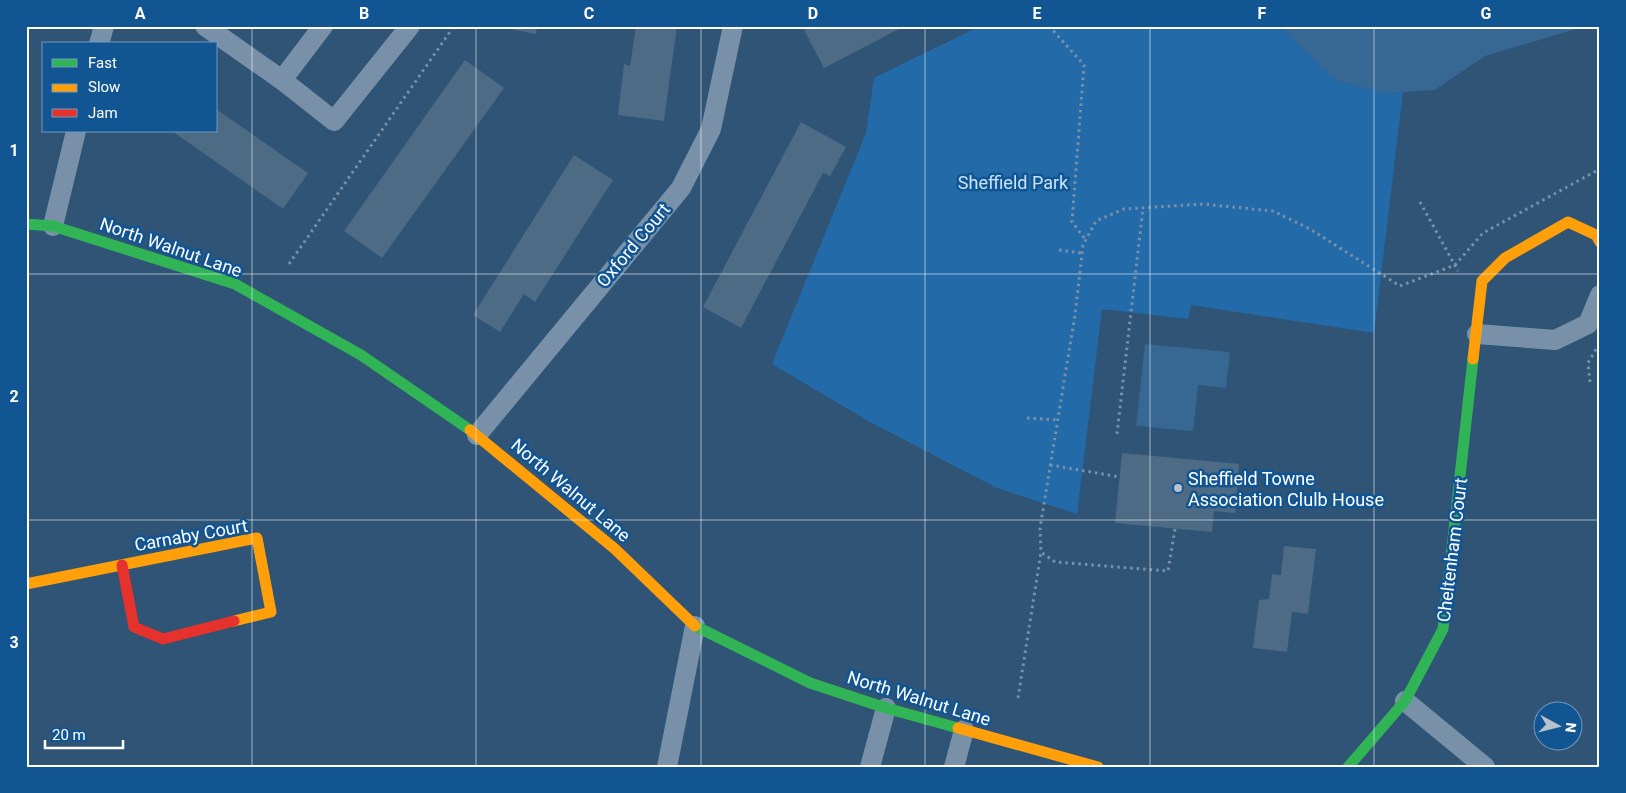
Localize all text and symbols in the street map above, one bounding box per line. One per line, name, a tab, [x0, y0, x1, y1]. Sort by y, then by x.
text: A	[135, 4, 146, 23]
text: B	[359, 4, 369, 23]
text: C	[584, 4, 594, 23]
text: D	[808, 4, 818, 23]
text: E	[1033, 4, 1042, 23]
text: F	[1258, 4, 1267, 23]
text: G	[1481, 4, 1492, 23]
legend	[42, 42, 218, 132]
text: Fast	[88, 54, 117, 72]
text: Slow	[88, 78, 120, 96]
text: Jam	[88, 104, 118, 122]
text: 1	[9, 141, 19, 160]
park label: Sheffield Park	[958, 172, 1069, 193]
street label: Oxford Court	[592, 199, 674, 291]
street label: North Walnut Lane	[97, 213, 245, 281]
text: 2	[9, 387, 19, 406]
street label: North Walnut Lane	[507, 434, 635, 546]
place label: Sheffield Towne Association Clulb House	[1188, 468, 1384, 510]
street label: Cheltenham Court	[1433, 477, 1471, 623]
marker: Sheffield Towne Association Clulb House	[1172, 482, 1184, 494]
street label: Carnaby Court	[133, 515, 249, 555]
text: 3	[9, 633, 19, 652]
street label: North Walnut Lane	[845, 666, 993, 730]
north arrow	[1534, 700, 1584, 750]
scale bar	[45, 718, 122, 750]
text: N	[1562, 722, 1579, 733]
text: 20 m	[52, 726, 86, 744]

